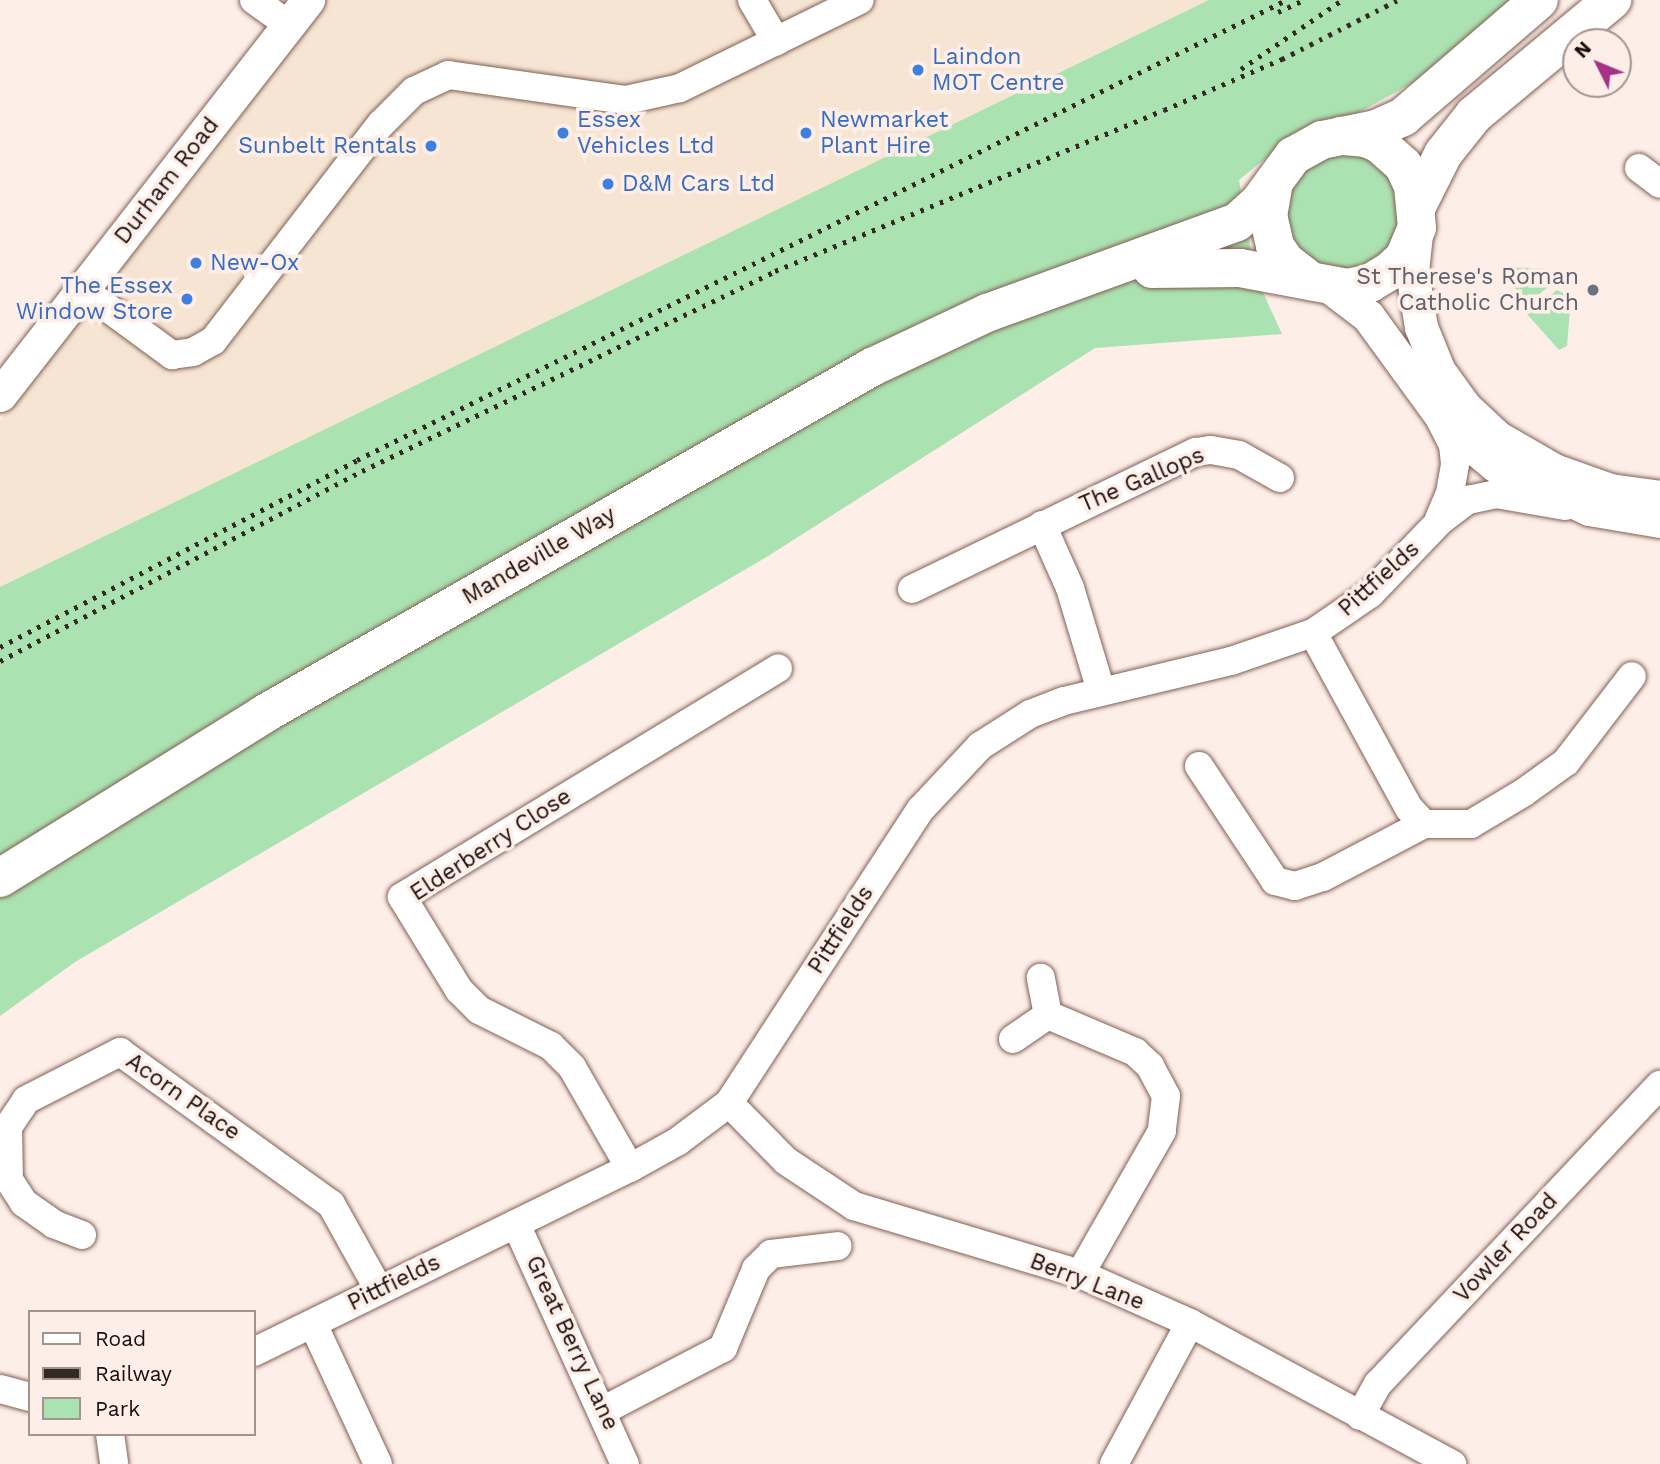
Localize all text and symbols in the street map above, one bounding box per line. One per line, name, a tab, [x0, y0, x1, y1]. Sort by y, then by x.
north arrow	[1562, 28, 1632, 98]
text: N	[1570, 37, 1596, 63]
place label: Laindon MOT Centre	[932, 43, 1065, 97]
marker: Laindon MOT Centre	[910, 62, 926, 78]
place label: Essex Vehicles Ltd	[577, 106, 714, 160]
place label: Newmarket Plant Hire	[820, 106, 948, 160]
street label: Durham Road	[109, 112, 225, 250]
marker: Essex Vehicles Ltd	[555, 125, 571, 141]
marker: Newmarket Plant Hire	[798, 125, 814, 141]
place label: Sunbelt Rentals	[238, 132, 417, 160]
marker: Sunbelt Rentals	[423, 138, 439, 154]
place label: D&M Cars Ltd	[622, 170, 775, 198]
marker: D&M Cars Ltd	[600, 176, 616, 192]
place label: New-Ox	[210, 249, 299, 277]
marker: New-Ox	[188, 255, 204, 271]
place label: St Therese's Roman Catholic Church	[1356, 263, 1579, 317]
place label: The Essex Window Store	[15, 272, 173, 326]
marker: St Therese's Roman Catholic Church	[1585, 282, 1601, 298]
marker: The Essex Window Store	[179, 291, 195, 307]
street label: The Gallops	[1075, 441, 1209, 519]
street label: Mandeville Way	[457, 501, 621, 611]
street label: Pittfields	[1333, 535, 1425, 623]
street label: Elderberry Close	[405, 783, 577, 907]
street label: Pittfields	[802, 881, 880, 979]
street label: Acorn Place	[120, 1047, 246, 1147]
street label: Vowler Road	[1448, 1187, 1564, 1309]
street label: Berry Lane	[1026, 1247, 1148, 1317]
street label: Pittfields	[343, 1249, 445, 1317]
street label: Great Berry Lane	[519, 1251, 625, 1435]
legend	[28, 1310, 256, 1436]
text: Road	[95, 1326, 146, 1351]
text: Railway	[95, 1361, 172, 1386]
text: Park	[95, 1396, 140, 1421]

